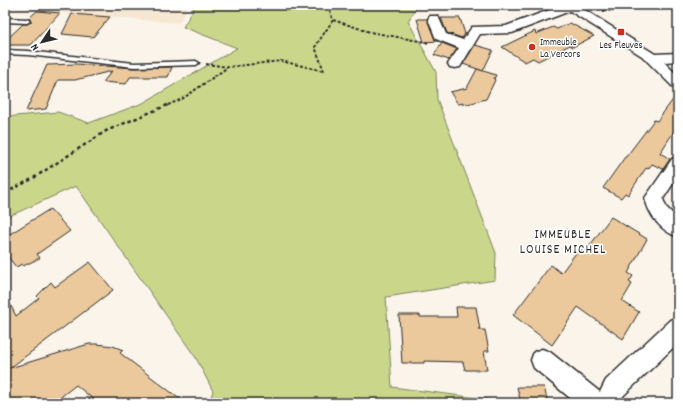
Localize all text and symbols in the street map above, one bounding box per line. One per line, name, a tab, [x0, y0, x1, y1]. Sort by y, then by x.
north arrow	[22, 22, 62, 62]
marker: Les Fleuves	[616, 27, 626, 37]
place label: Immeuble La Vercors	[540, 36, 580, 62]
text: N	[27, 39, 44, 53]
place label: Les Fleuves	[599, 39, 643, 53]
marker: Immeuble La Vercors	[527, 42, 537, 52]
district label: IMMEUBLE LOUISE MICHEL	[520, 226, 606, 260]

